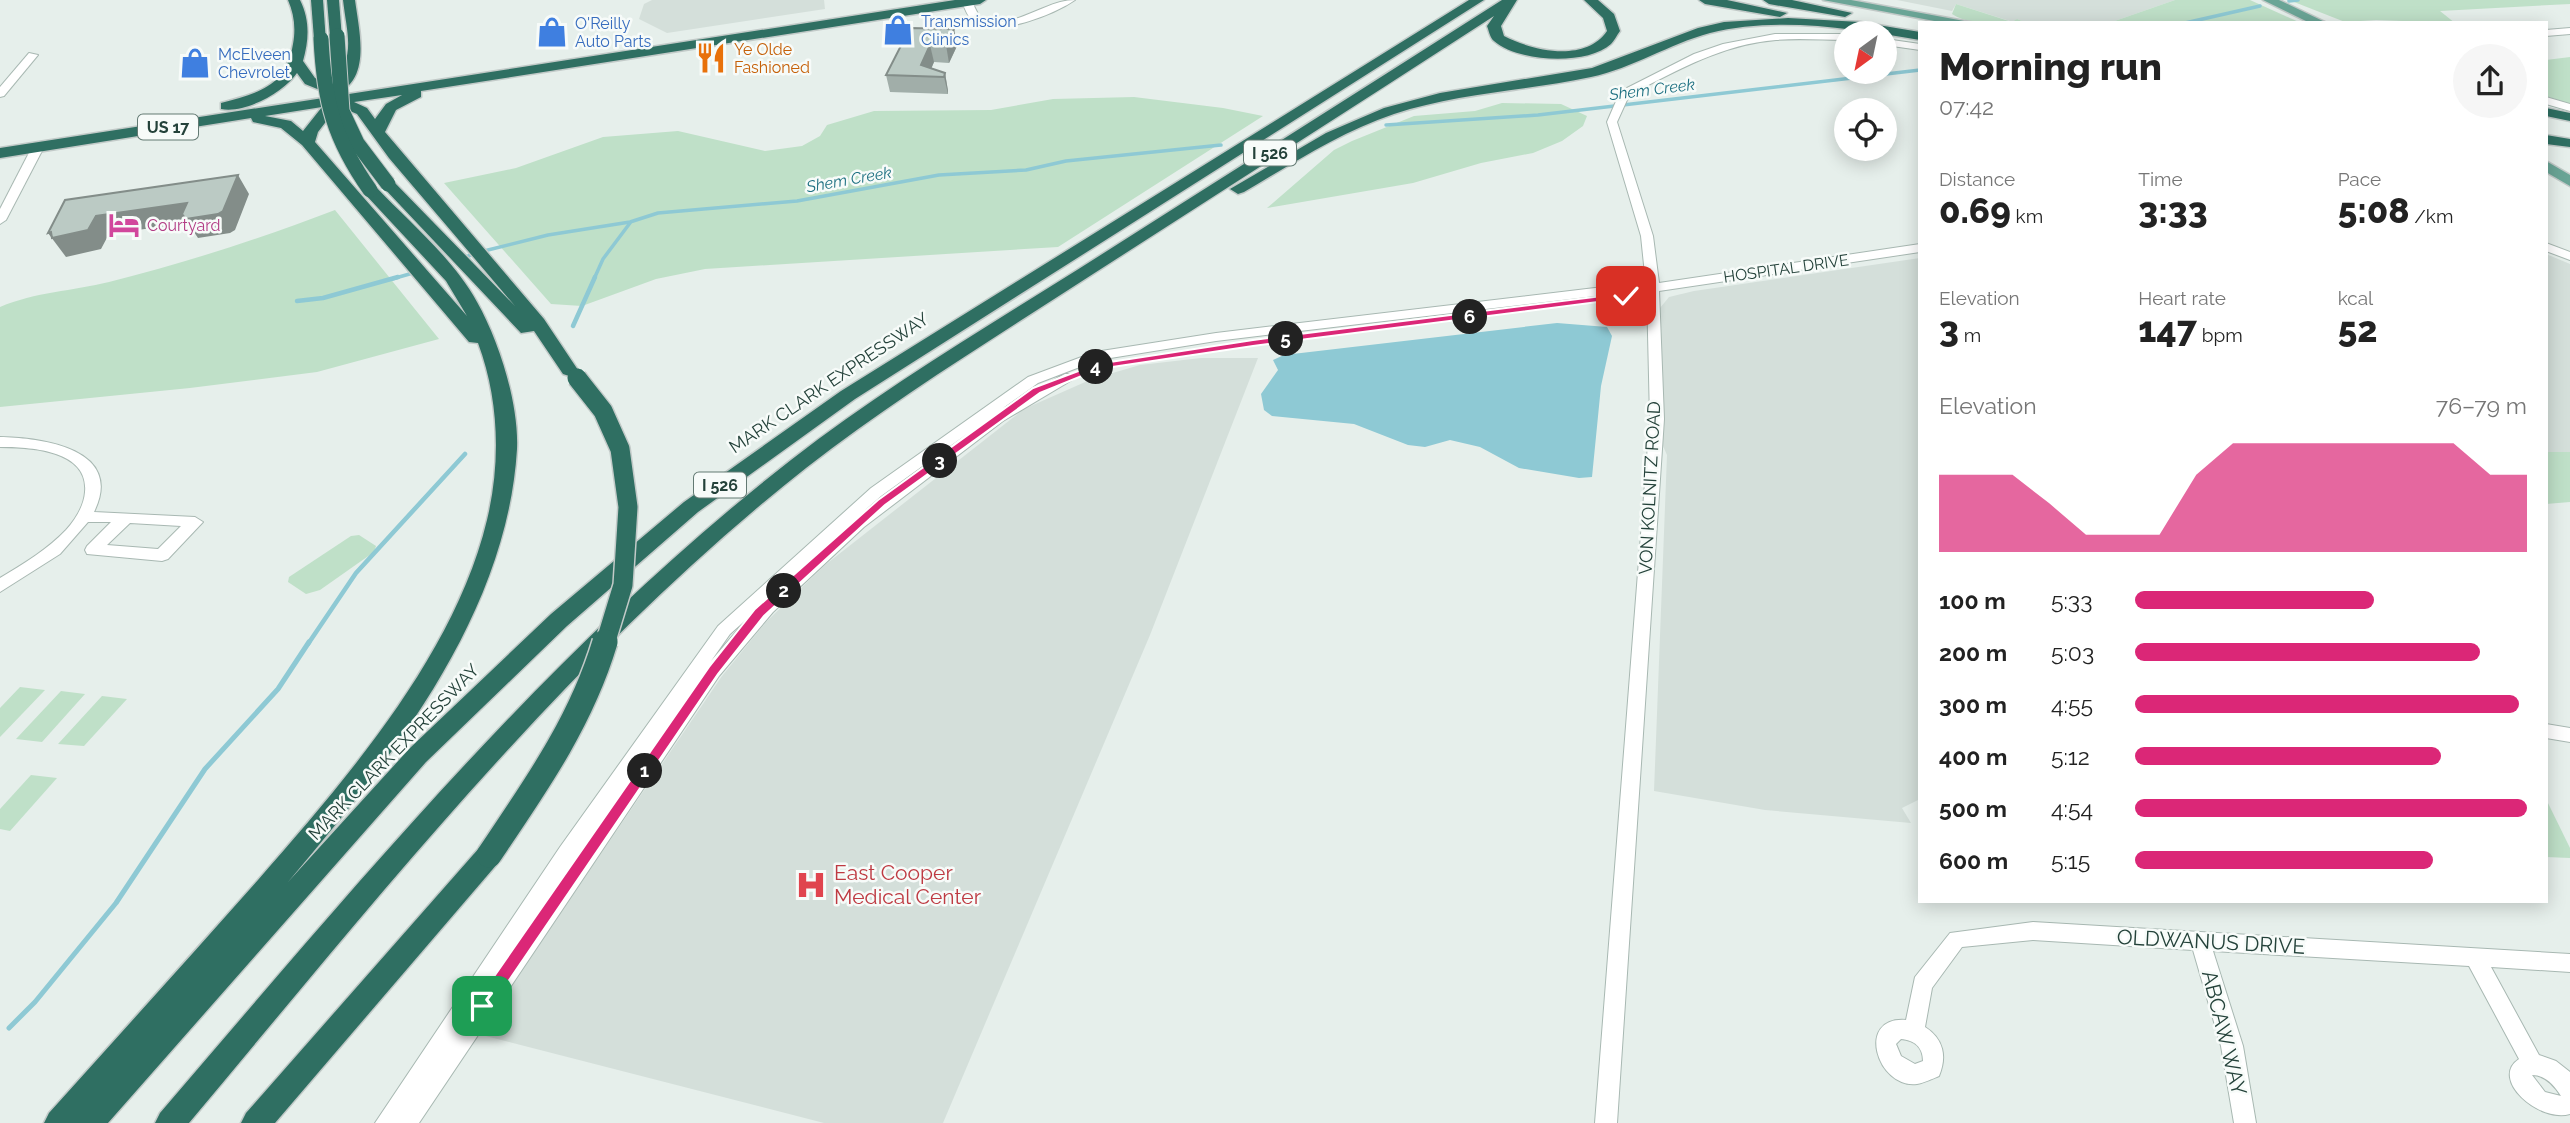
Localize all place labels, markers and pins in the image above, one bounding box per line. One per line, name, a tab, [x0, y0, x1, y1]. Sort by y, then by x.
place label: Transmission Clinics	[921, 12, 1017, 49]
shop icon: Transmission Clinics	[881, 13, 915, 47]
place label: O'Reilly Auto Parts	[575, 14, 652, 51]
shop icon: O'Reilly Auto Parts	[535, 15, 569, 49]
place label: Ye Olde Fashioned	[734, 40, 810, 77]
restaurant icon: Ye Olde Fashioned	[694, 41, 728, 75]
place label: McElveen Chevrolet	[218, 45, 291, 82]
shop icon: McElveen Chevrolet	[178, 46, 212, 80]
hotel icon: Courtyard	[107, 208, 141, 242]
place label: Courtyard	[147, 216, 221, 235]
pin	[1596, 266, 1656, 326]
pin: 6	[1452, 300, 1488, 334]
pin: 5	[1268, 322, 1304, 356]
pin: 4	[1078, 350, 1114, 384]
pin: 3	[922, 444, 958, 478]
pin: 2	[766, 574, 802, 608]
pin: 1	[628, 754, 662, 788]
place label: East Cooper Medical Center	[834, 860, 982, 909]
hospital icon: East Cooper Medical Center	[794, 868, 828, 902]
pin	[452, 976, 512, 1036]

